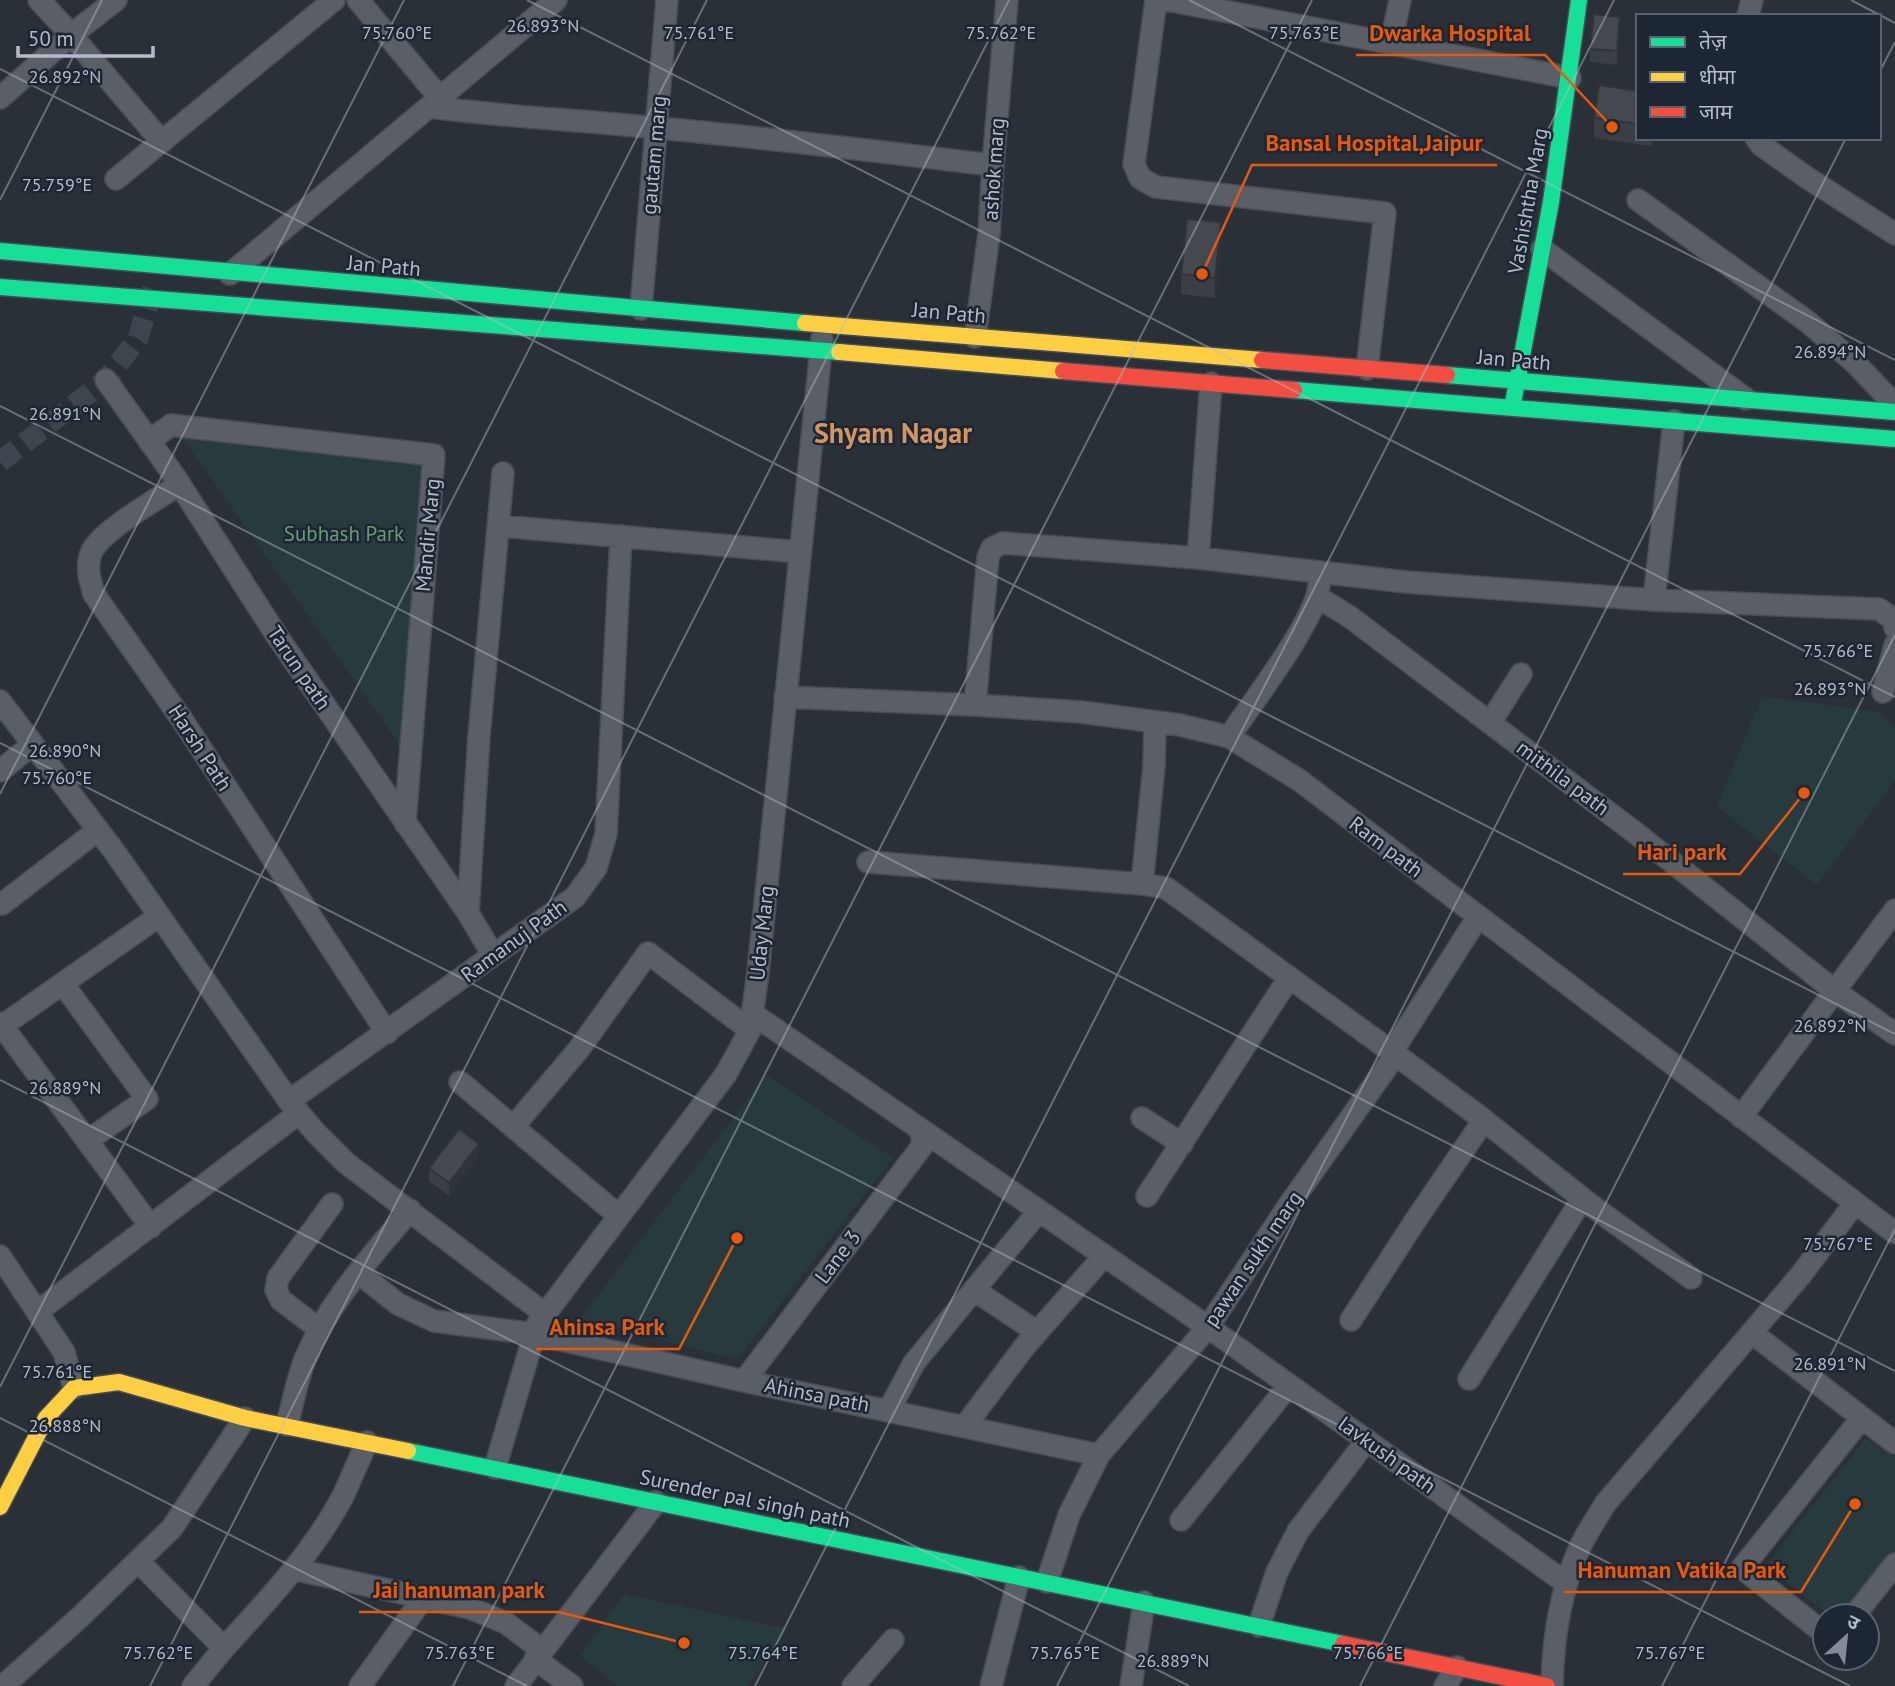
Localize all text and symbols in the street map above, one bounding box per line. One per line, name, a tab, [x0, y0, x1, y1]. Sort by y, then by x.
callout: Dwarka Hospital	[1356, 11, 1545, 55]
scale bar	[18, 14, 152, 58]
text: 26.893°N	[507, 14, 579, 37]
legend	[1636, 14, 1881, 140]
text: Dwarka Hospital	[1369, 18, 1531, 47]
text: 75.760°E	[362, 21, 432, 44]
text: 75.761°E	[664, 21, 734, 44]
text: 75.762°E	[966, 21, 1036, 44]
text: 75.763°E	[1269, 21, 1339, 44]
text: 50 m	[28, 25, 74, 52]
text: तेज़	[1699, 28, 1727, 55]
text: धीमा	[1699, 63, 1736, 90]
text: 26.892°N	[29, 65, 101, 88]
street label: gautam marg	[635, 94, 672, 215]
text: जाम	[1699, 98, 1733, 125]
street label: ashok marg	[976, 117, 1011, 221]
callout: Bansal Hospital,Jaipur	[1252, 121, 1497, 165]
street label: Vashishtha Marg	[1501, 126, 1554, 277]
text: Bansal Hospital,Jaipur	[1265, 128, 1483, 157]
text: 75.759°E	[22, 173, 92, 196]
street label: Jan Path	[345, 249, 422, 282]
street label: Jan Path	[910, 296, 987, 329]
text: 26.894°N	[1794, 340, 1866, 363]
street label: Jan Path	[1475, 343, 1552, 376]
text: 26.891°N	[29, 402, 101, 425]
district label: Shyam Nagar	[814, 414, 972, 451]
street label: Mandir Marg	[409, 477, 446, 593]
park label: Subhash Park	[284, 520, 404, 547]
street label: Tarun path	[261, 620, 337, 715]
text: 75.766°E	[1803, 639, 1873, 662]
text: 26.893°N	[1794, 677, 1866, 700]
street label: Harsh Path	[163, 699, 238, 796]
street label: mithila path	[1511, 734, 1615, 821]
text: 26.890°N	[29, 739, 101, 762]
text: 75.760°E	[22, 766, 92, 789]
street label: Ram path	[1344, 810, 1429, 883]
callout: Hari park	[1623, 830, 1740, 874]
text: Hari park	[1637, 837, 1728, 866]
street label: Uday Marg	[743, 884, 780, 982]
street label: Ramanuj Path	[456, 893, 572, 988]
text: 26.892°N	[1794, 1014, 1866, 1037]
text: 26.889°N	[29, 1076, 101, 1099]
street label: pawan sukh marg	[1197, 1186, 1308, 1332]
street label: Lane 3	[809, 1225, 866, 1289]
text: 75.767°E	[1803, 1232, 1873, 1255]
callout: Ahinsa Park	[536, 1305, 679, 1349]
text: Ahinsa Park	[549, 1312, 665, 1341]
text: 26.891°N	[1794, 1352, 1866, 1375]
text: 75.761°E	[22, 1360, 92, 1383]
street label: Ahinsa path	[762, 1371, 872, 1418]
street label: lavkush path	[1333, 1410, 1441, 1499]
text: 26.888°N	[29, 1414, 101, 1437]
street label: Surender pal singh path	[637, 1463, 853, 1534]
callout: Hanuman Vatika Park	[1564, 1548, 1801, 1592]
text: Hanuman Vatika Park	[1578, 1555, 1787, 1584]
callout: Jai hanuman park	[359, 1568, 559, 1612]
text: Jai hanuman park	[372, 1575, 545, 1604]
north arrow	[1811, 1602, 1881, 1672]
text: उ	[1843, 1609, 1865, 1635]
text: 75.762°E	[123, 1641, 193, 1664]
text: 75.763°E	[425, 1641, 495, 1664]
text: 75.764°E	[728, 1641, 798, 1664]
text: 75.765°E	[1030, 1641, 1100, 1664]
text: 75.766°E	[1333, 1641, 1403, 1664]
text: 75.767°E	[1635, 1641, 1705, 1664]
text: 26.889°N	[1137, 1649, 1209, 1672]

